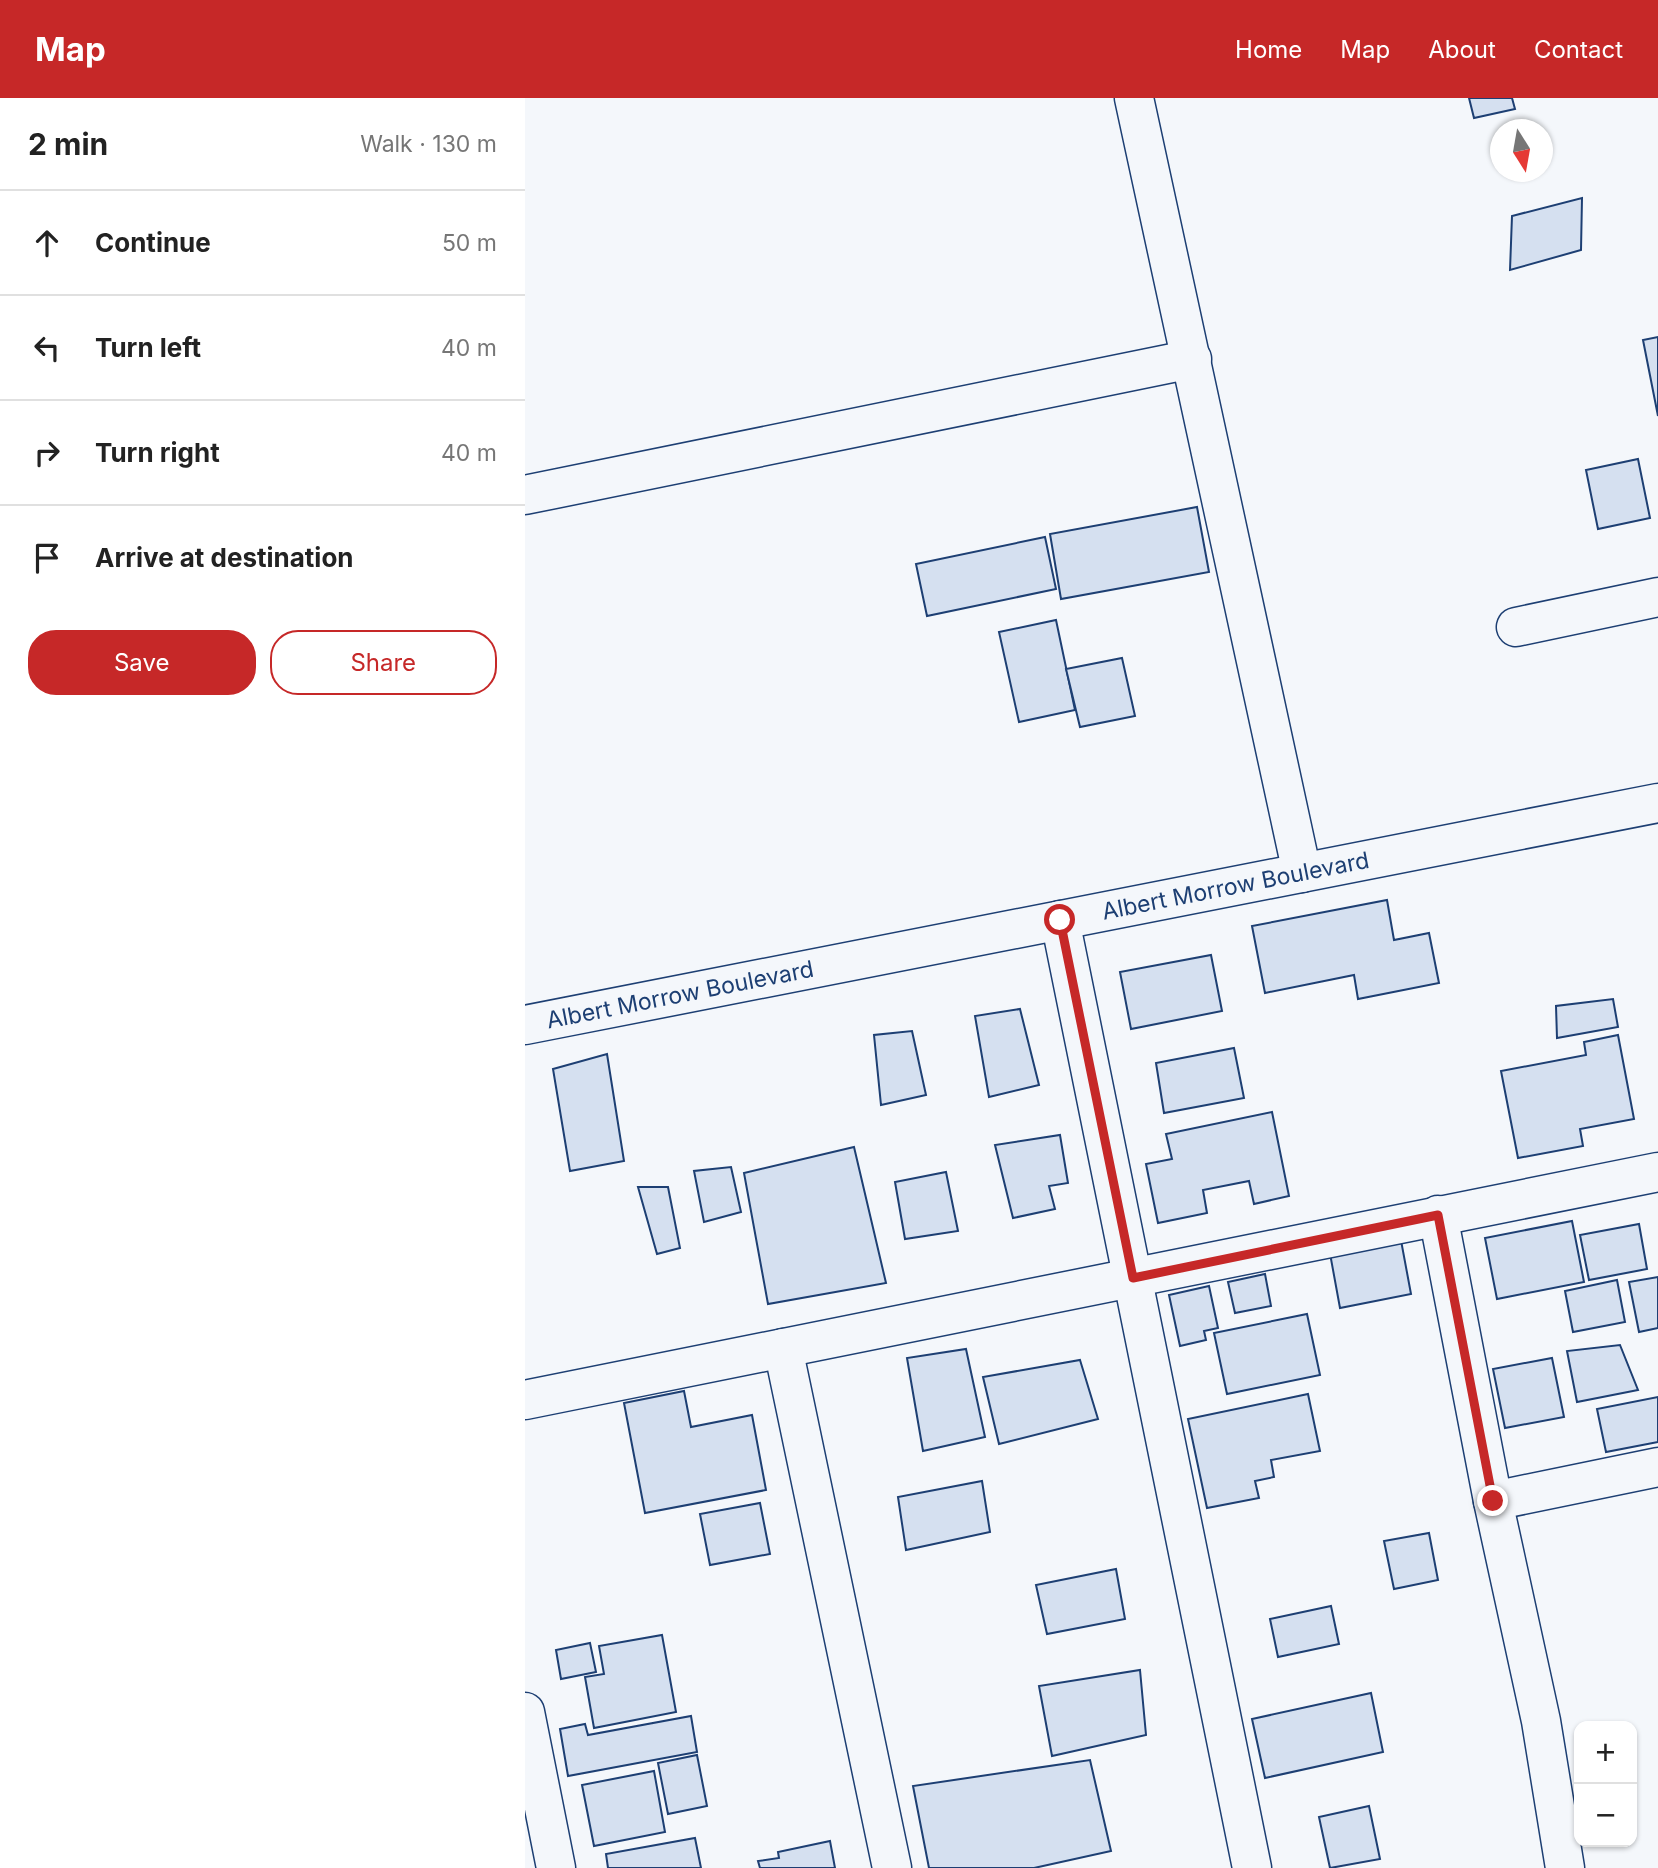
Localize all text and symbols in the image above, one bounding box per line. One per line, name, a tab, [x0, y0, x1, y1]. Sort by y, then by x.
text: Map	[35, 29, 106, 69]
text: Home	[1235, 35, 1302, 64]
text: Map	[1340, 35, 1390, 64]
text: About	[1428, 35, 1496, 64]
text: Contact	[1534, 35, 1623, 64]
north arrow	[1490, 119, 1553, 182]
text: 2 min	[28, 126, 108, 162]
text: Walk · 130 m	[360, 130, 497, 158]
icon: ahead	[28, 224, 66, 262]
text: Continue	[95, 227, 211, 258]
text: 50 m	[442, 229, 497, 257]
icon: left	[28, 329, 66, 367]
text: Turn left	[95, 332, 201, 363]
text: 40 m	[441, 334, 497, 362]
icon: right	[28, 434, 66, 472]
text: Turn right	[95, 437, 220, 468]
text: 40 m	[441, 439, 497, 467]
icon: arrive	[28, 539, 66, 577]
text: Arrive at destination	[95, 542, 354, 573]
button: Save	[28, 630, 256, 695]
button: Share	[270, 630, 497, 695]
street label: Albert Morrow Boulevard	[1099, 846, 1372, 926]
route start	[1044, 904, 1075, 935]
street label: Albert Morrow Boulevard	[544, 955, 816, 1034]
route end	[1477, 1485, 1508, 1516]
map controls	[1574, 1721, 1637, 1847]
button: +	[1574, 1721, 1637, 1784]
button: −	[1574, 1784, 1637, 1847]

